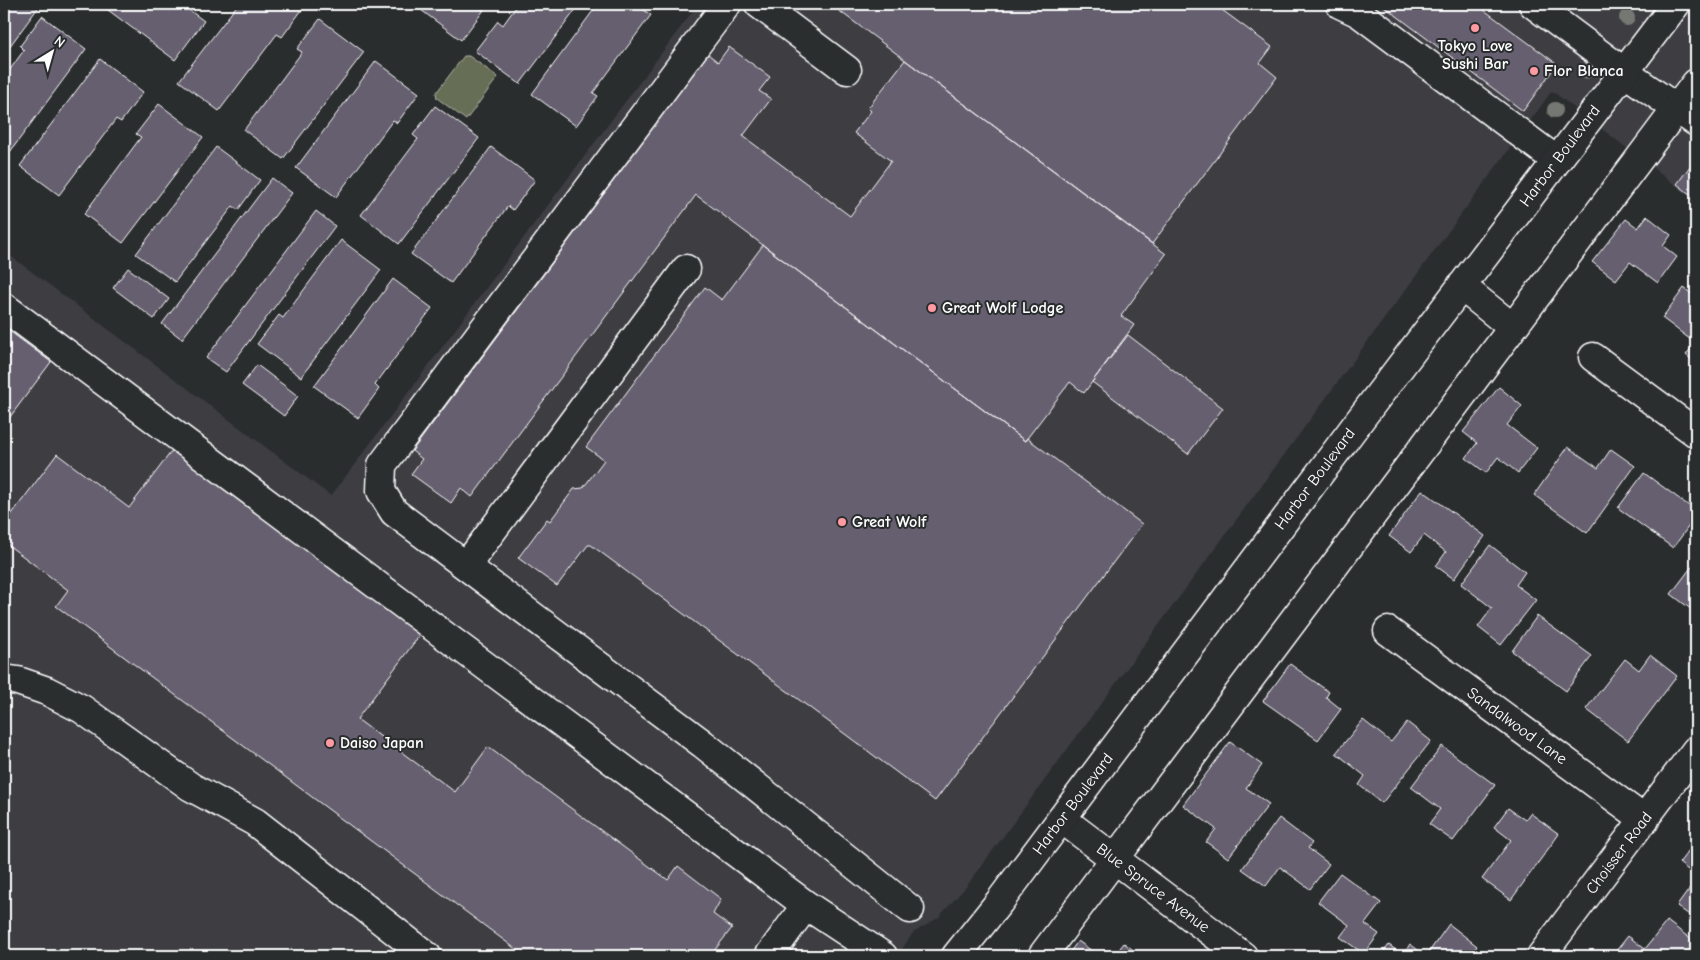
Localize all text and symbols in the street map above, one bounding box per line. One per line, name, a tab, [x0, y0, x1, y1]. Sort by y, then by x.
marker: Tokyo Love Sushi Bar	[1469, 22, 1481, 34]
north arrow	[28, 28, 78, 78]
text: N	[51, 32, 68, 52]
place label: Tokyo Love Sushi Bar	[1438, 37, 1513, 73]
place label: Flor Blanca	[1544, 62, 1624, 80]
marker: Flor Blanca	[1528, 65, 1540, 77]
street label: Harbor Boulevard	[1516, 102, 1604, 210]
place label: Great Wolf Lodge	[942, 299, 1064, 317]
marker: Great Wolf Lodge	[926, 302, 938, 314]
street label: Harbor Boulevard	[1271, 425, 1359, 533]
place label: Great Wolf	[852, 513, 927, 531]
marker: Great Wolf	[836, 516, 848, 528]
street label: Sandalwood Lane	[1464, 684, 1570, 768]
place label: Daiso Japan	[340, 734, 424, 752]
marker: Daiso Japan	[324, 737, 336, 749]
street label: Harbor Boulevard	[1029, 750, 1117, 858]
street label: Choisser Road	[1582, 808, 1656, 898]
street label: Blue Spruce Avenue	[1093, 840, 1213, 936]

